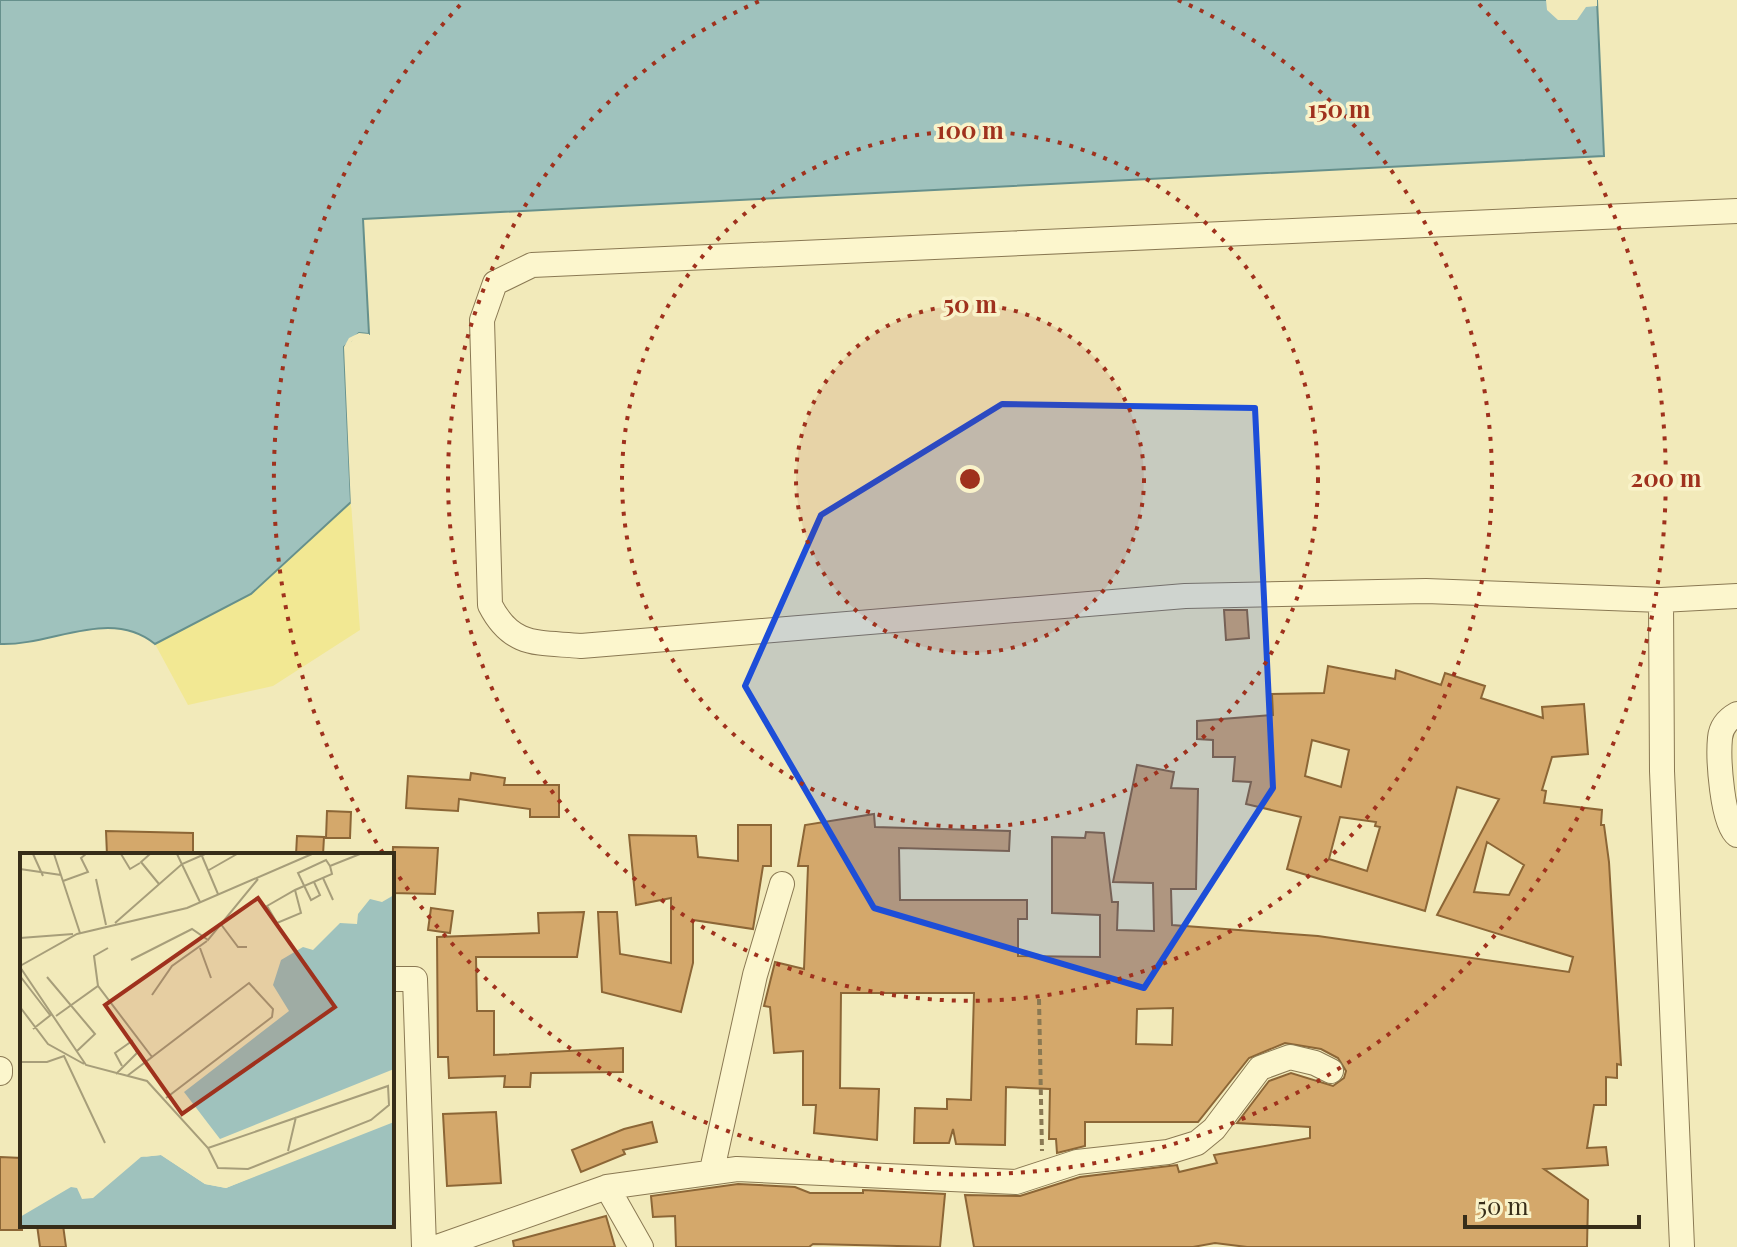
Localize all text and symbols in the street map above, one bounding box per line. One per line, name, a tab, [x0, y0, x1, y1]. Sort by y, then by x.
text: 150 m	[1308, 92, 1371, 124]
text: 100 m	[936, 113, 1004, 145]
text: 50 m	[943, 287, 997, 319]
text: 200 m	[1631, 461, 1702, 493]
centre of rings	[956, 465, 984, 493]
inset map	[20, 853, 394, 1227]
scale bar	[1465, 1179, 1639, 1229]
text: 50 m	[1477, 1189, 1529, 1221]

